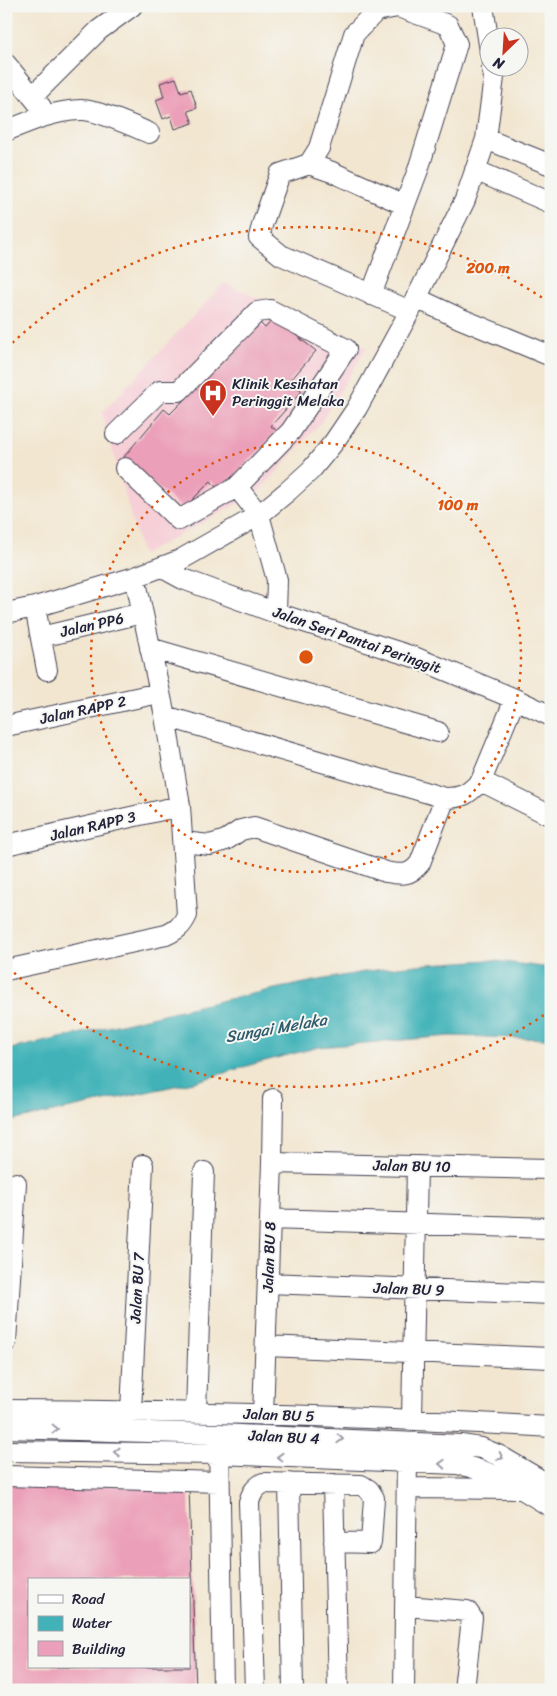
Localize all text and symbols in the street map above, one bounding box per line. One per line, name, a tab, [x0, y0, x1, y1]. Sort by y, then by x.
north arrow	[480, 28, 530, 78]
text: N	[489, 50, 509, 77]
text: 200 m	[465, 255, 510, 281]
place label: Klinik Kesihatan Peringgit Melaka	[232, 371, 345, 414]
hospital icon: Klinik Kesihatan Peringgit Melaka	[198, 378, 228, 417]
text: 100 m	[438, 492, 479, 518]
street label: Jalan Seri Pantai Peringgit	[268, 599, 445, 681]
street label: Jalan PP6	[57, 605, 126, 645]
centre of rings	[297, 648, 315, 666]
street label: Jalan RAPP 2	[36, 688, 129, 732]
street label: Jalan RAPP 3	[47, 804, 138, 849]
water label: Sungai Melaka	[223, 1004, 331, 1051]
street label: Jalan BU 10	[372, 1152, 451, 1180]
street label: Jalan BU 8	[255, 1221, 283, 1294]
street label: Jalan BU 7	[122, 1251, 152, 1325]
street label: Jalan BU 9	[372, 1275, 445, 1303]
street label: Jalan BU 5	[242, 1401, 315, 1429]
street label: Jalan BU 4	[247, 1422, 320, 1452]
one-way arrow	[51, 1424, 59, 1435]
one-way arrow	[336, 1434, 344, 1445]
one-way arrow	[113, 1447, 121, 1458]
one-way arrow	[495, 1450, 504, 1461]
one-way arrow	[276, 1451, 284, 1462]
one-way arrow	[438, 1458, 446, 1469]
legend	[28, 1578, 190, 1668]
text: Road	[72, 1586, 105, 1612]
text: Water	[72, 1610, 112, 1636]
text: Building	[72, 1636, 126, 1662]

